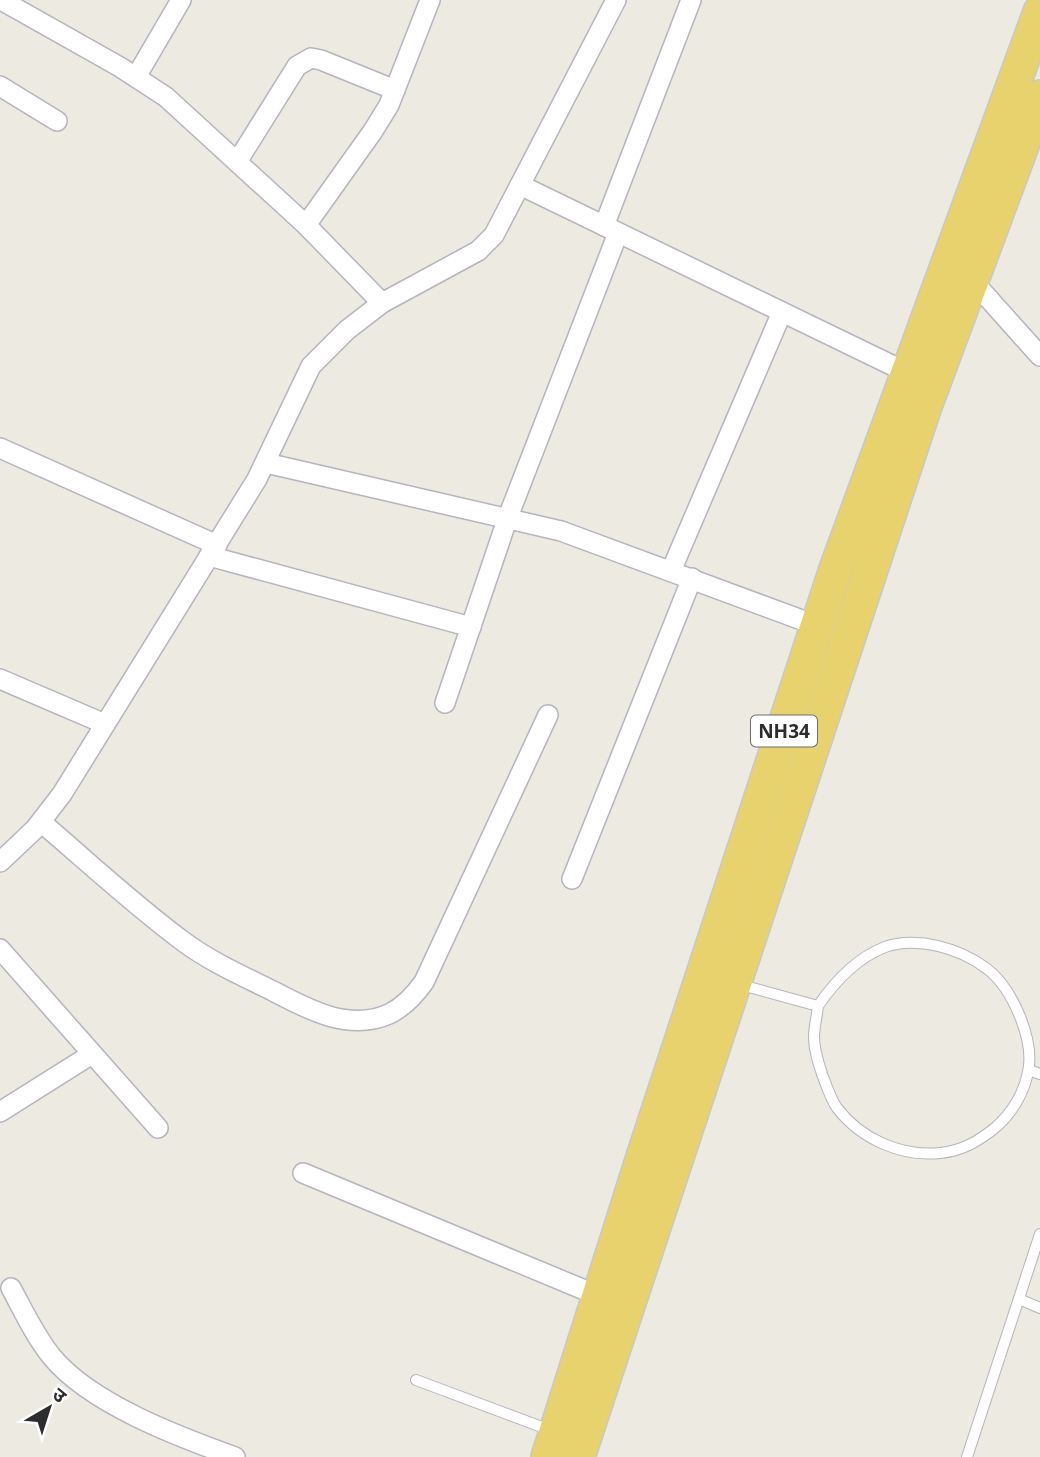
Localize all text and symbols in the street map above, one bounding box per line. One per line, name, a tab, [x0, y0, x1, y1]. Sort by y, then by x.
road number: NH34	[751, 716, 817, 746]
north arrow	[14, 1373, 84, 1443]
text: उ	[47, 1381, 73, 1409]

